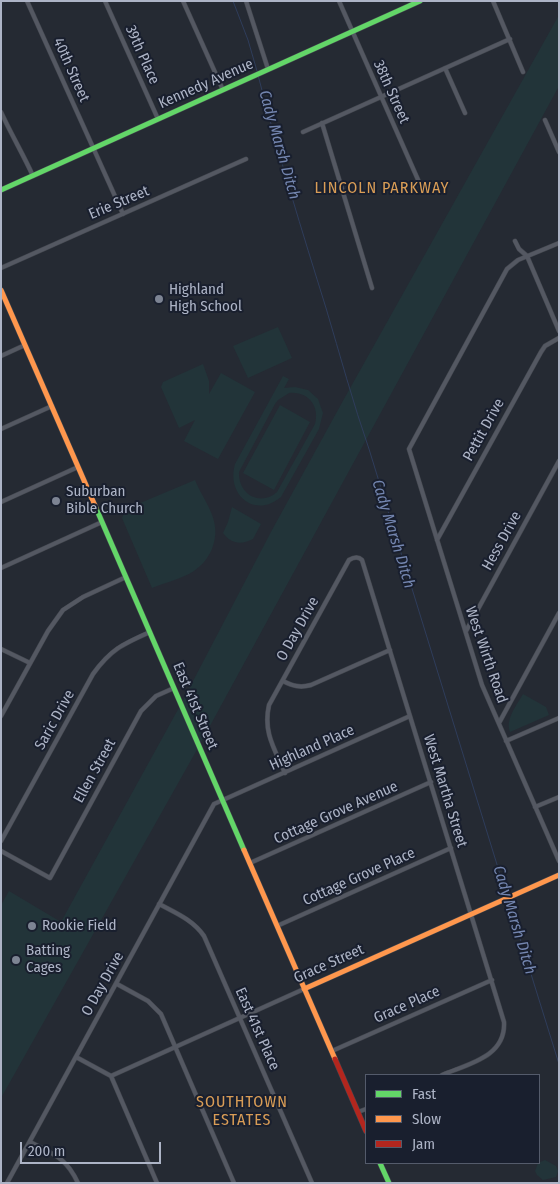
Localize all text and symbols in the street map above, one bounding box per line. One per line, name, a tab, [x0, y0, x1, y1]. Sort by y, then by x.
street label: 39th Place	[121, 23, 163, 87]
street label: 40th Street	[49, 35, 93, 105]
street label: Kennedy Avenue	[156, 55, 256, 113]
street label: 38th Street	[369, 58, 413, 126]
water label: Cady Marsh Ditch	[254, 88, 304, 202]
district label: LINCOLN PARKWAY	[313, 179, 451, 199]
street label: Erie Street	[86, 182, 152, 224]
place label: Highland High School	[169, 281, 242, 316]
marker: Highland High School	[153, 293, 165, 305]
street label: Pettit Drive	[460, 396, 508, 464]
water label: Cady Marsh Ditch	[367, 477, 419, 591]
place label: Suburban Bible Church	[66, 483, 143, 518]
marker: Suburban Bible Church	[50, 495, 62, 507]
street label: Hess Drive	[479, 508, 525, 574]
street label: O Day Drive	[273, 594, 323, 664]
street label: West Wirth Road	[461, 604, 511, 706]
street label: East 41st Street	[169, 660, 221, 752]
street label: Saric Drive	[31, 687, 79, 753]
street label: Highland Place	[267, 721, 357, 775]
street label: West Martha Street	[419, 732, 471, 850]
street label: Ellen Street	[70, 736, 120, 806]
street label: Cottage Grove Avenue	[271, 778, 401, 848]
street label: Cottage Grove Place	[300, 844, 418, 910]
water label: Cady Marsh Ditch	[488, 863, 540, 977]
place label: Rookie Field	[42, 917, 117, 935]
marker: Rookie Field	[26, 920, 38, 932]
street label: Grace Street	[291, 941, 367, 987]
place label: Batting Cages	[26, 942, 70, 977]
street label: O Day Drive	[78, 949, 128, 1019]
marker: Batting Cages	[10, 954, 22, 966]
street label: Grace Place	[371, 982, 443, 1028]
street label: East 41st Place	[231, 985, 283, 1073]
legend	[365, 1074, 540, 1164]
text: Fast	[412, 1085, 436, 1103]
district label: SOUTHTOWN ESTATES	[195, 1093, 289, 1131]
text: Slow	[412, 1110, 441, 1128]
scale bar	[22, 1132, 164, 1164]
text: Jam	[412, 1135, 435, 1153]
text: 200 m	[28, 1142, 65, 1160]

